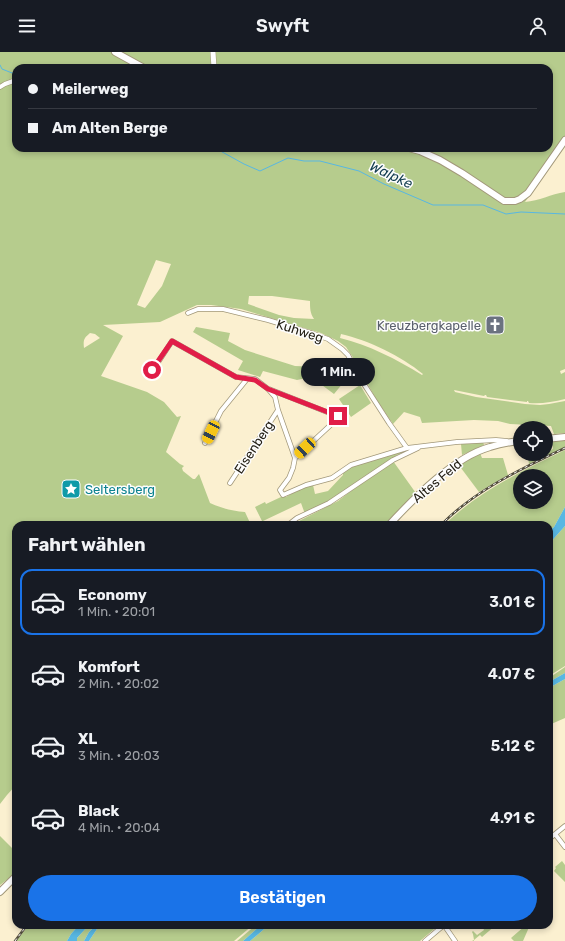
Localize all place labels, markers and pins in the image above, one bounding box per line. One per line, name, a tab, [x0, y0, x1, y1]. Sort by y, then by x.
church icon: Kreuzbergkapelle	[484, 314, 506, 336]
place label: Kreuzbergkapelle	[377, 318, 481, 334]
place icon: Seltersberg	[60, 478, 82, 500]
place label: Seltersberg	[85, 482, 155, 498]

